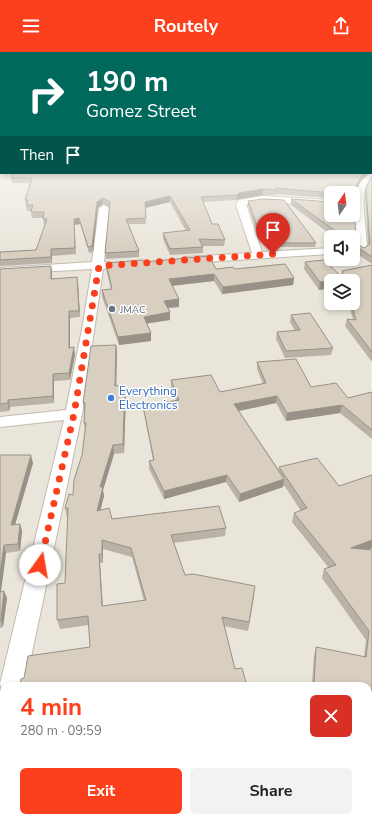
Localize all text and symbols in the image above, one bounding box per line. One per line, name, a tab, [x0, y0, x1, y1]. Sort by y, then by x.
text: Routely	[154, 14, 218, 38]
icon: menu	[20, 15, 42, 37]
icon: share	[330, 15, 352, 37]
text: 190 m	[86, 63, 169, 101]
icon: right	[20, 68, 72, 120]
text: Gomez Street	[86, 99, 196, 123]
icon: arrive	[62, 144, 84, 166]
text: Then	[20, 145, 54, 165]
north arrow	[324, 186, 360, 222]
map controls	[324, 186, 360, 310]
pin	[256, 213, 290, 254]
icon: arrive	[262, 219, 284, 241]
button: sound	[324, 230, 360, 266]
button: layers	[324, 274, 360, 310]
place label: JMAC	[119, 303, 146, 317]
marker: JMAC	[107, 304, 117, 314]
place label: Everything Electronics	[119, 383, 178, 413]
marker: Everything Electronics	[106, 393, 116, 403]
position arrow	[19, 544, 61, 586]
text: 4 min	[20, 691, 82, 723]
button: close	[310, 695, 352, 737]
text: 280 m · 09:59	[20, 722, 102, 740]
button: Exit	[20, 768, 182, 814]
button: Share	[190, 768, 352, 814]

